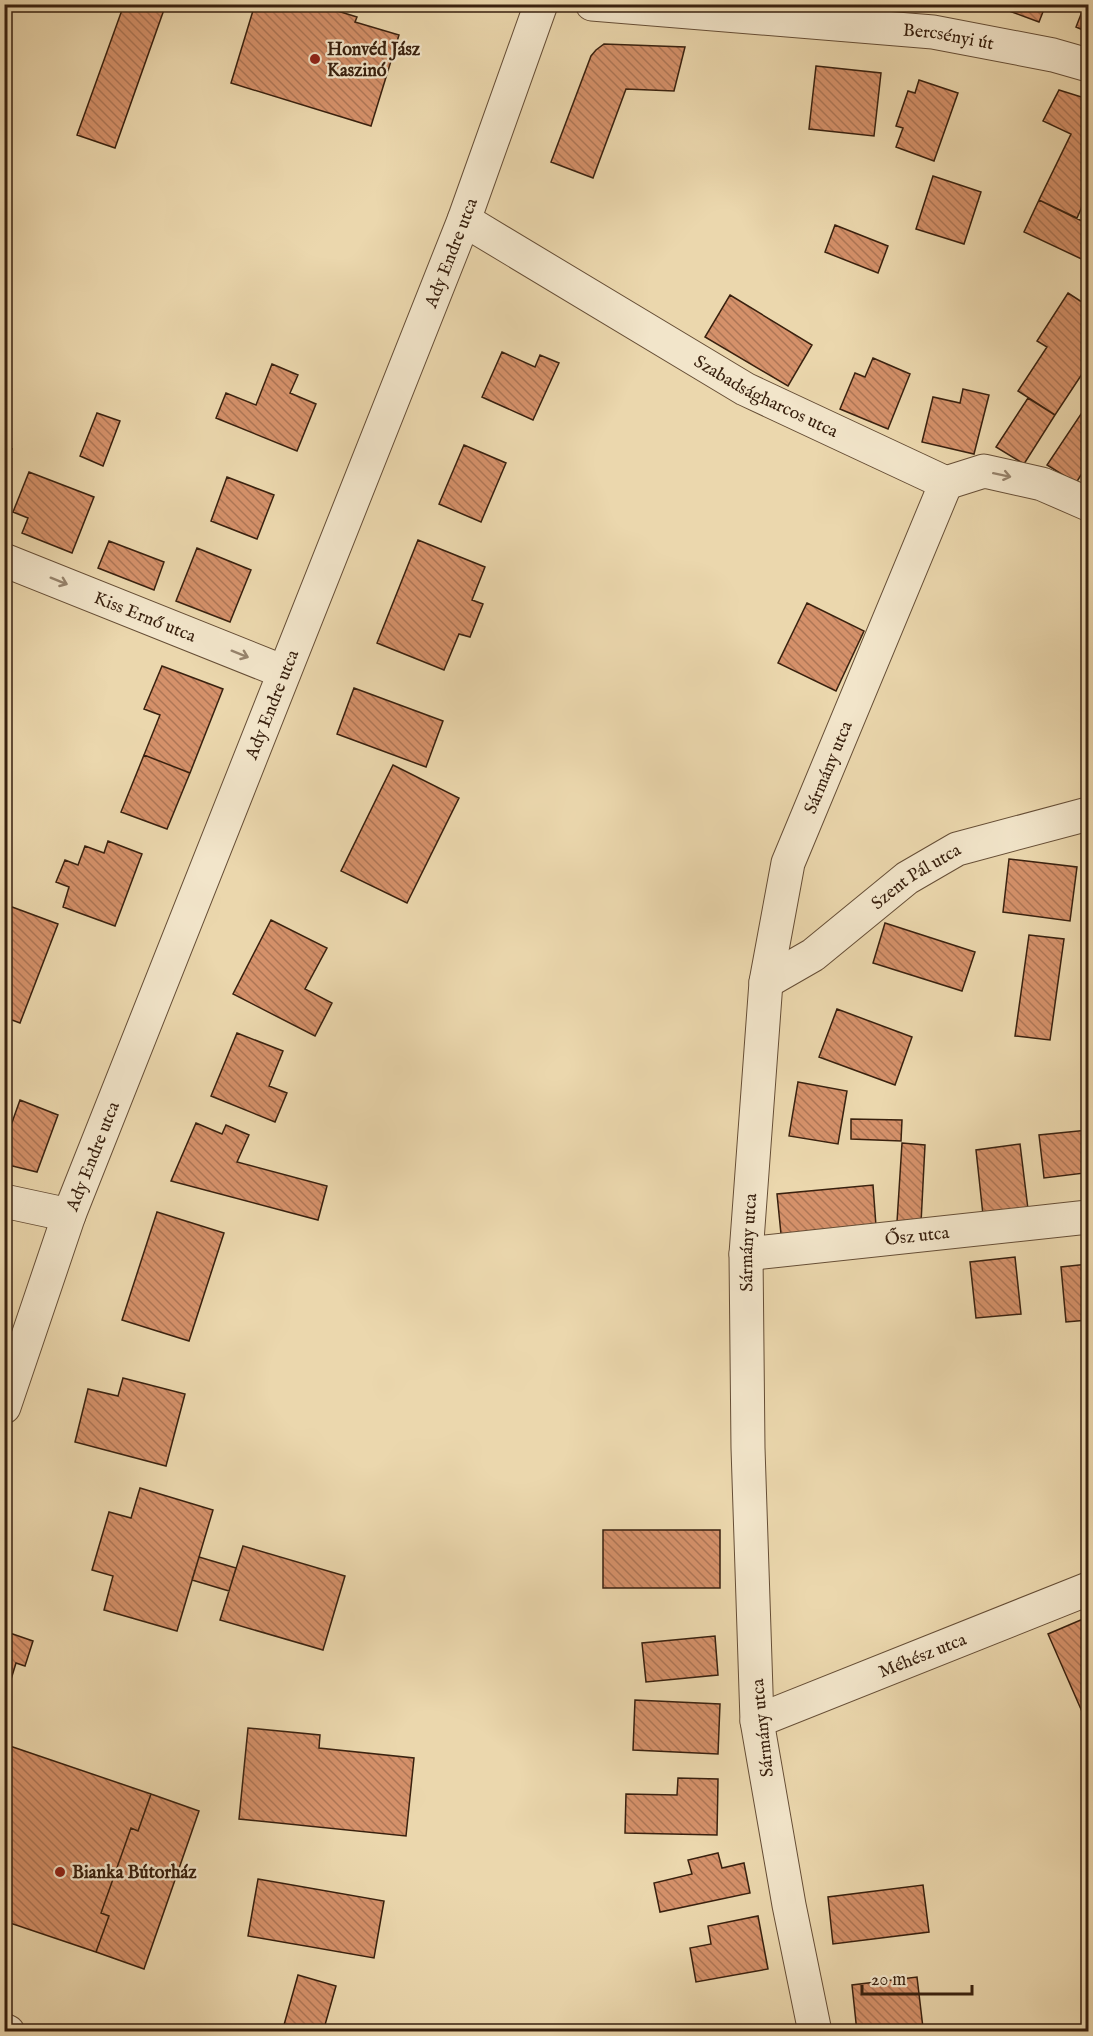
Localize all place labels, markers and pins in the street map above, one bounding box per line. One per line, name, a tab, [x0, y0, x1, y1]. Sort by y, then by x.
place label: Honvéd Jász Kaszinó	[327, 39, 421, 83]
marker: Honvéd Jász Kaszinó	[308, 52, 322, 66]
place label: Bianka Bútorház	[72, 1862, 197, 1885]
marker: Bianka Bútorház	[53, 1865, 67, 1879]

